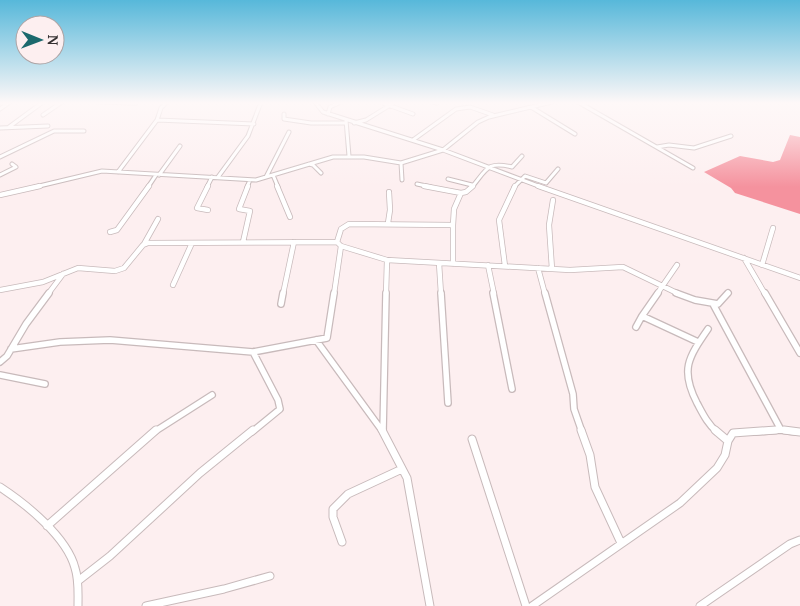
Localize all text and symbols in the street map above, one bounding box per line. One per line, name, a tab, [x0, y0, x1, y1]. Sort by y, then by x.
north arrow	[15, 15, 65, 65]
text: N	[44, 35, 63, 46]

